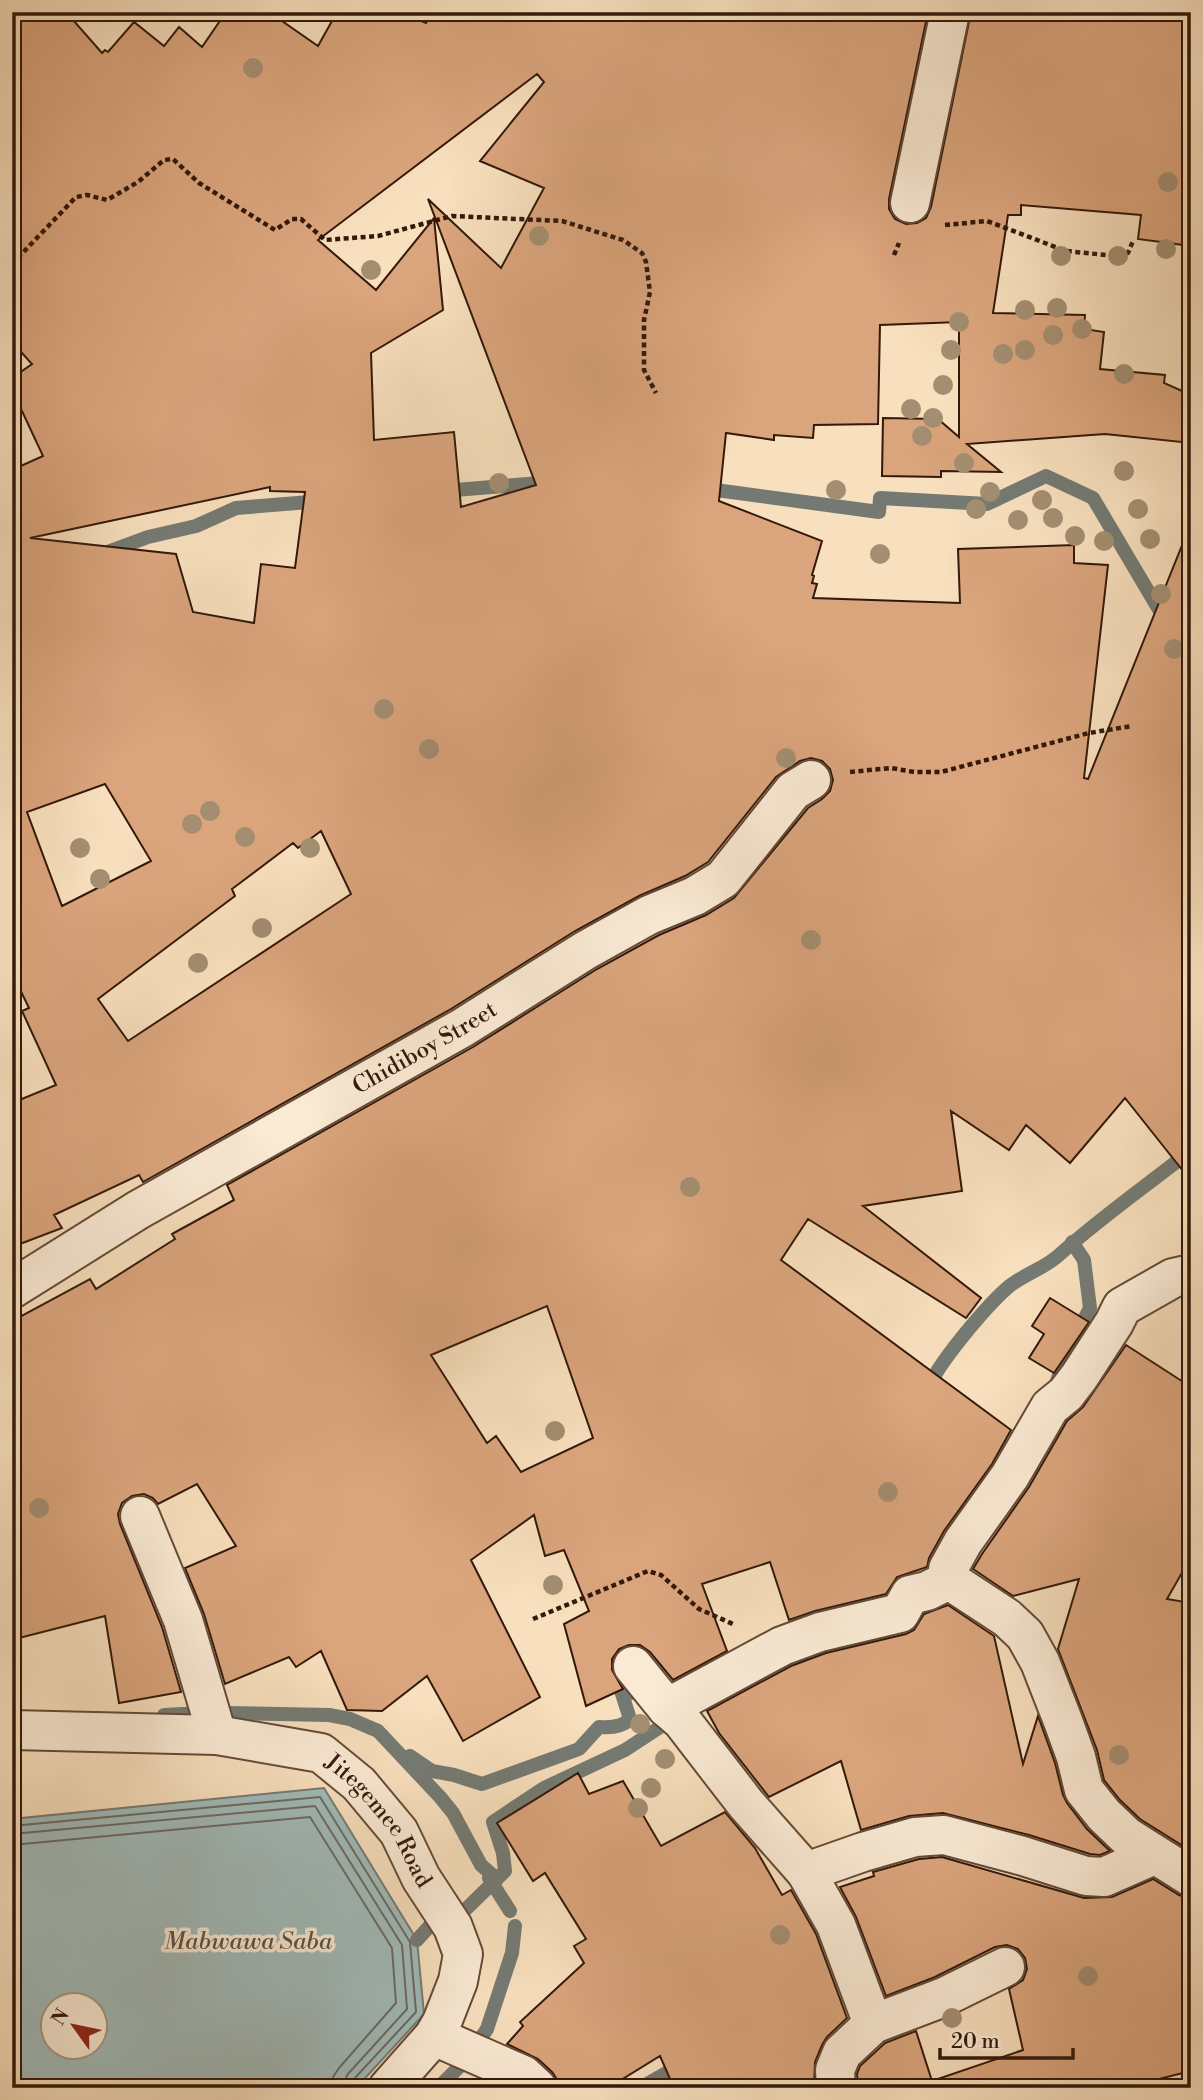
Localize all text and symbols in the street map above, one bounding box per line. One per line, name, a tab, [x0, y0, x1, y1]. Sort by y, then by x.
street label: Chidiboy Street	[348, 996, 502, 1101]
street label: Jitegemee Road	[319, 1747, 438, 1893]
water label: Mabwawa Saba	[164, 1927, 333, 1957]
north arrow	[38, 1992, 108, 2062]
text: N	[46, 2004, 75, 2030]
scale bar	[940, 2016, 1074, 2060]
text: 20 m	[951, 2029, 1000, 2055]

